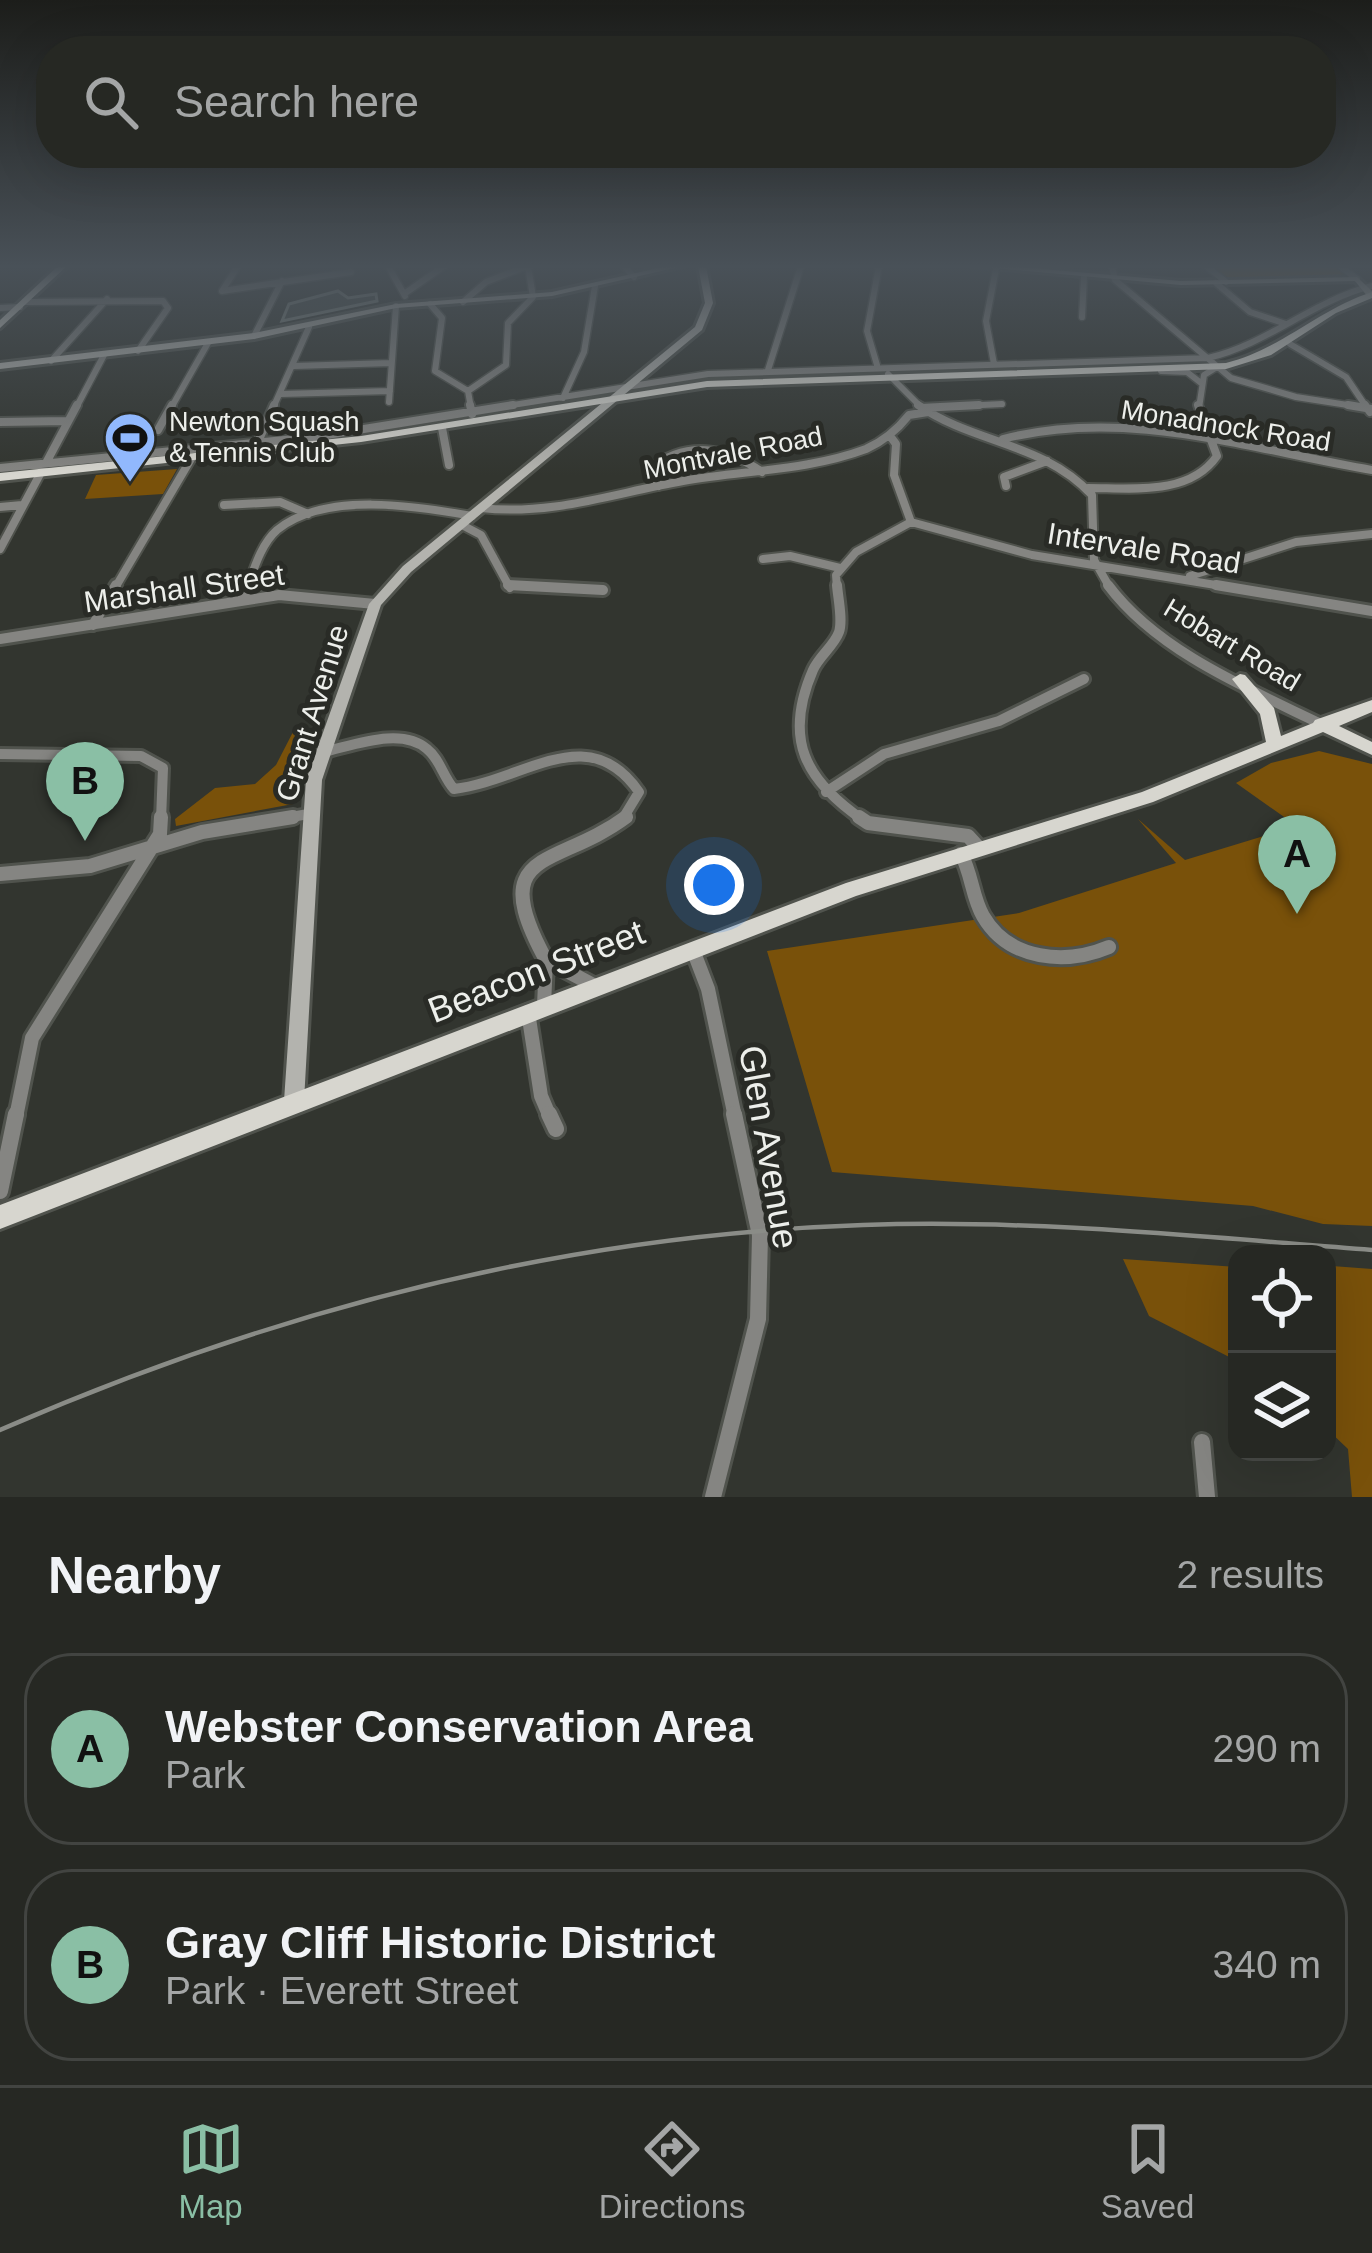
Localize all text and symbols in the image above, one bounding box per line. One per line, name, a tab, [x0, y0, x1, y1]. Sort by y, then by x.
search box	[36, 36, 1336, 168]
icon: search	[78, 69, 144, 135]
text: Search here	[174, 76, 419, 127]
street label: Monadnock Road	[1119, 395, 1333, 457]
place label: Newton Squash & Tennis Club	[169, 407, 360, 468]
sports icon: Newton Squash & Tennis Club	[102, 410, 158, 484]
street label: Montvale Road	[641, 421, 825, 485]
street label: Intervale Road	[1045, 516, 1243, 580]
street label: Marshall Street	[82, 558, 287, 618]
street label: Hobart Road	[1159, 593, 1305, 697]
street label: Grant Avenue	[269, 621, 355, 805]
pin: B	[46, 742, 124, 841]
pin: A	[1258, 815, 1336, 914]
your location	[684, 855, 744, 915]
street label: Beacon Street	[422, 911, 650, 1031]
street label: Glen Avenue	[731, 1042, 807, 1252]
map controls	[1228, 1245, 1336, 1461]
button: locate	[1228, 1245, 1336, 1353]
button: layers	[1228, 1353, 1336, 1461]
text: Nearby	[48, 1547, 221, 1604]
text: 2 results	[1177, 1553, 1324, 1596]
text: Webster Conservation Area	[165, 1701, 753, 1752]
text: A	[76, 1727, 104, 1770]
text: 290 m	[1213, 1727, 1321, 1770]
text: Park	[165, 1753, 245, 1796]
text: Gray Cliff Historic District	[165, 1917, 715, 1968]
text: B	[76, 1943, 104, 1986]
text: 340 m	[1213, 1943, 1321, 1986]
text: Park · Everett Street	[165, 1969, 518, 2012]
tab: Map	[178, 2116, 244, 2226]
tab: Directions	[599, 2116, 746, 2226]
tab: Saved	[1101, 2116, 1194, 2226]

